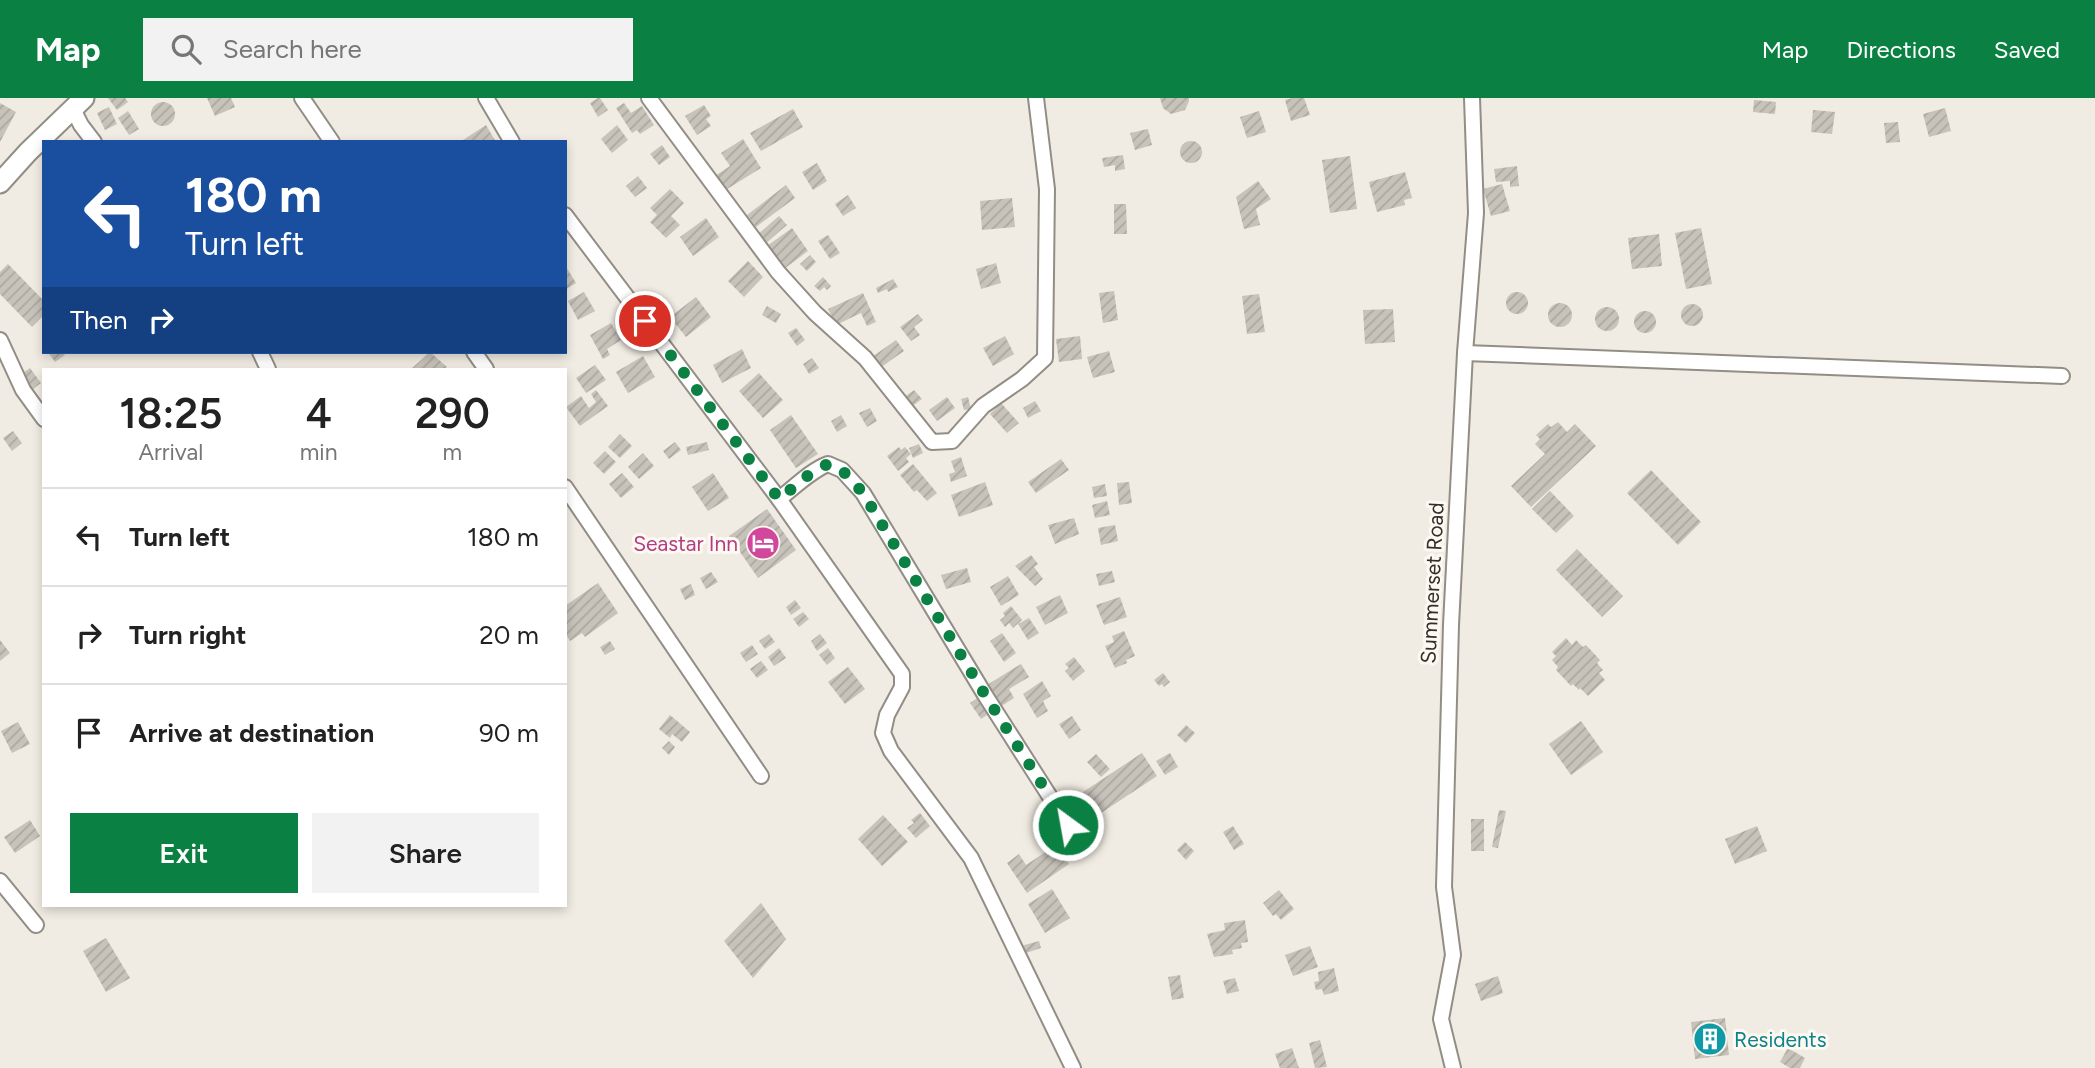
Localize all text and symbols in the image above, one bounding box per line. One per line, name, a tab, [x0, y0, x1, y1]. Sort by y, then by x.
search box	[143, 18, 633, 81]
text: Map	[35, 30, 101, 69]
icon: search	[167, 30, 205, 68]
text: Search here	[223, 33, 362, 65]
text: Map	[1762, 35, 1808, 64]
text: Directions	[1846, 35, 1956, 64]
text: Saved	[1994, 35, 2060, 64]
text: 180 m	[185, 165, 322, 224]
icon: left	[70, 168, 161, 259]
text: Turn left	[185, 225, 304, 263]
pin	[615, 291, 675, 351]
icon: right	[142, 301, 180, 339]
icon: arrive	[626, 302, 664, 340]
text: Then	[70, 304, 128, 336]
text: 18:25	[119, 388, 223, 439]
text: 4	[305, 388, 332, 439]
text: 290	[415, 388, 490, 439]
text: Arrival	[138, 438, 203, 466]
text: min	[300, 438, 337, 466]
text: m	[442, 438, 462, 466]
street label: Summerset Road	[1415, 502, 1449, 664]
icon: left	[70, 518, 108, 556]
text: Turn left	[129, 521, 230, 553]
text: 180 m	[467, 521, 539, 553]
hotel icon: Seastar Inn	[744, 524, 782, 562]
place label: Seastar Inn	[633, 531, 738, 556]
icon: right	[70, 616, 108, 654]
text: Turn right	[129, 619, 246, 651]
text: 20 m	[479, 619, 539, 651]
icon: arrive	[70, 714, 108, 752]
text: Arrive at destination	[129, 717, 374, 749]
text: 90 m	[479, 717, 539, 749]
position arrow	[1031, 788, 1105, 862]
button: Exit	[70, 813, 298, 893]
button: Share	[312, 813, 539, 893]
building icon: Residents	[1691, 1020, 1729, 1058]
place label: Residents	[1734, 1027, 1826, 1052]

